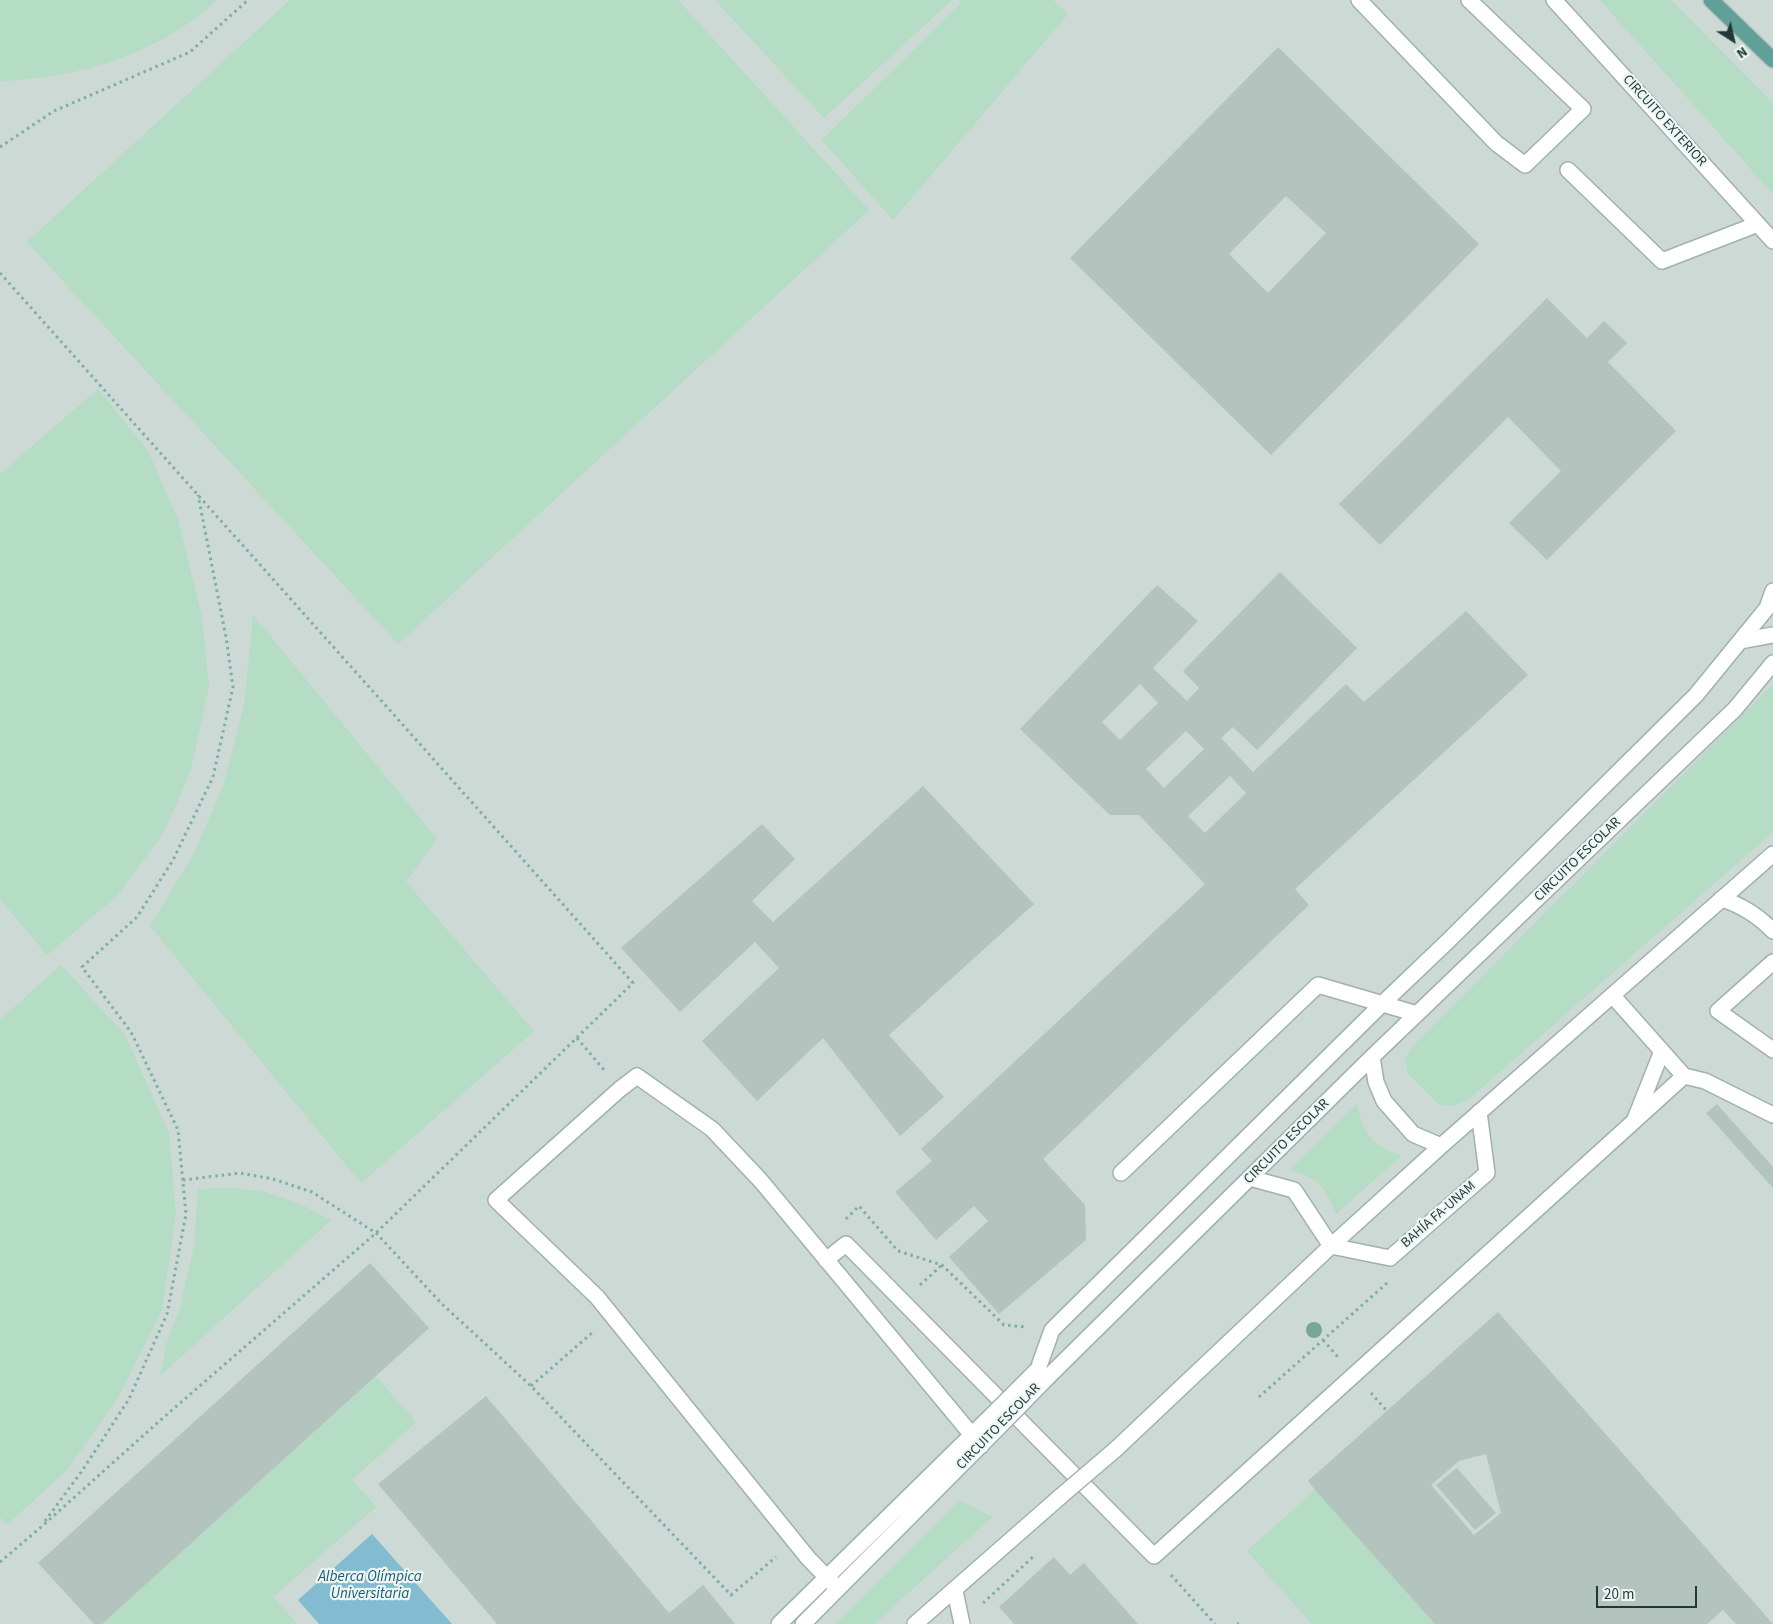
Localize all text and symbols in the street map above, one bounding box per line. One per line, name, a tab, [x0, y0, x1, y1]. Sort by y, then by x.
north arrow	[1708, 15, 1758, 65]
text: N	[1732, 41, 1751, 63]
street label: CIRCUITO EXTERIOR	[1618, 72, 1710, 170]
street label: CIRCUITO ESCOLAR	[1531, 815, 1625, 905]
street label: CIRCUITO ESCOLAR	[1241, 1096, 1333, 1188]
street label: BAHÍA FA-UNAM	[1398, 1178, 1480, 1252]
street label: CIRCUITO ESCOLAR	[954, 1380, 1044, 1474]
water label: Alberca Olímpica Universitaria	[318, 1569, 422, 1604]
scale bar	[1598, 1576, 1699, 1608]
text: 20 m	[1604, 1584, 1634, 1605]

